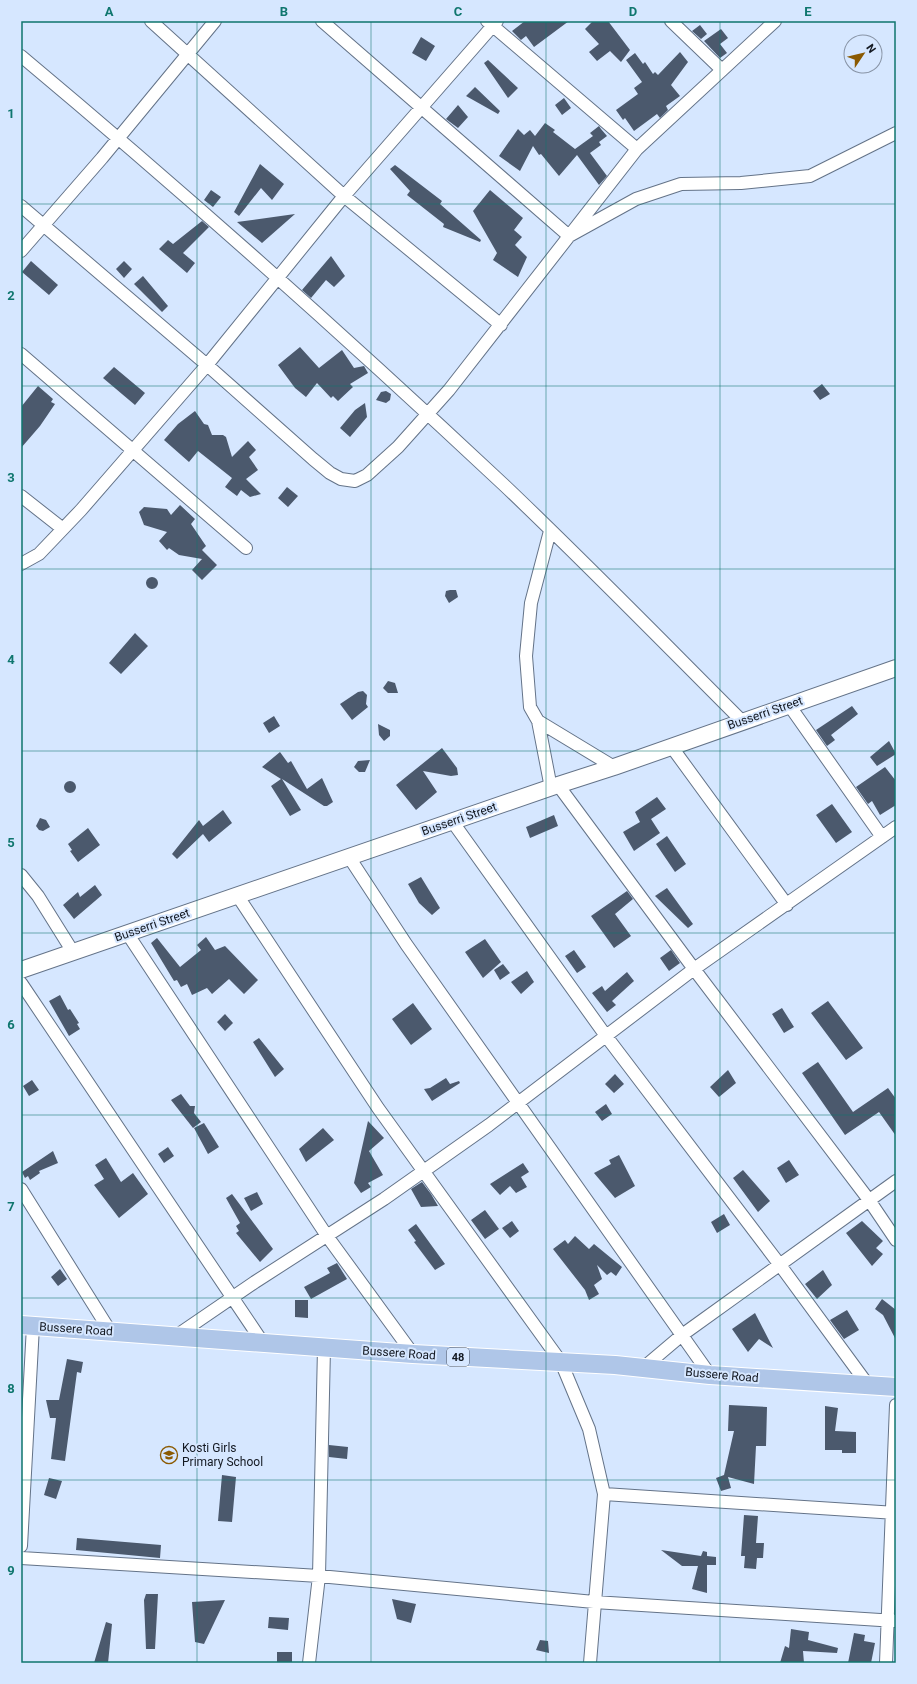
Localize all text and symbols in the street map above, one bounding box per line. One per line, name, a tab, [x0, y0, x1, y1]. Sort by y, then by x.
text: A	[105, 4, 114, 19]
text: B	[280, 4, 288, 19]
text: C	[454, 4, 463, 19]
text: D	[629, 4, 637, 19]
text: E	[804, 4, 812, 19]
north arrow	[843, 34, 883, 74]
text: N	[863, 42, 878, 56]
text: 1	[7, 106, 15, 121]
text: 2	[7, 288, 15, 303]
text: 3	[7, 470, 15, 485]
text: 4	[7, 652, 15, 667]
street label: Busserri Street	[726, 694, 804, 732]
street label: Busserri Street	[420, 800, 498, 838]
text: 5	[7, 835, 15, 850]
street label: Busserri Street	[113, 906, 191, 944]
text: 6	[7, 1017, 15, 1032]
text: 7	[7, 1199, 15, 1214]
street label: Bussere Road	[39, 1319, 113, 1339]
street label: Bussere Road	[362, 1343, 436, 1363]
road number: 48	[447, 1348, 469, 1366]
street label: Bussere Road	[685, 1365, 759, 1385]
text: 8	[7, 1381, 15, 1396]
place label: Kosti Girls Primary School	[182, 1441, 263, 1469]
school or university icon: Kosti Girls Primary School	[159, 1445, 179, 1465]
text: 9	[7, 1563, 15, 1578]

